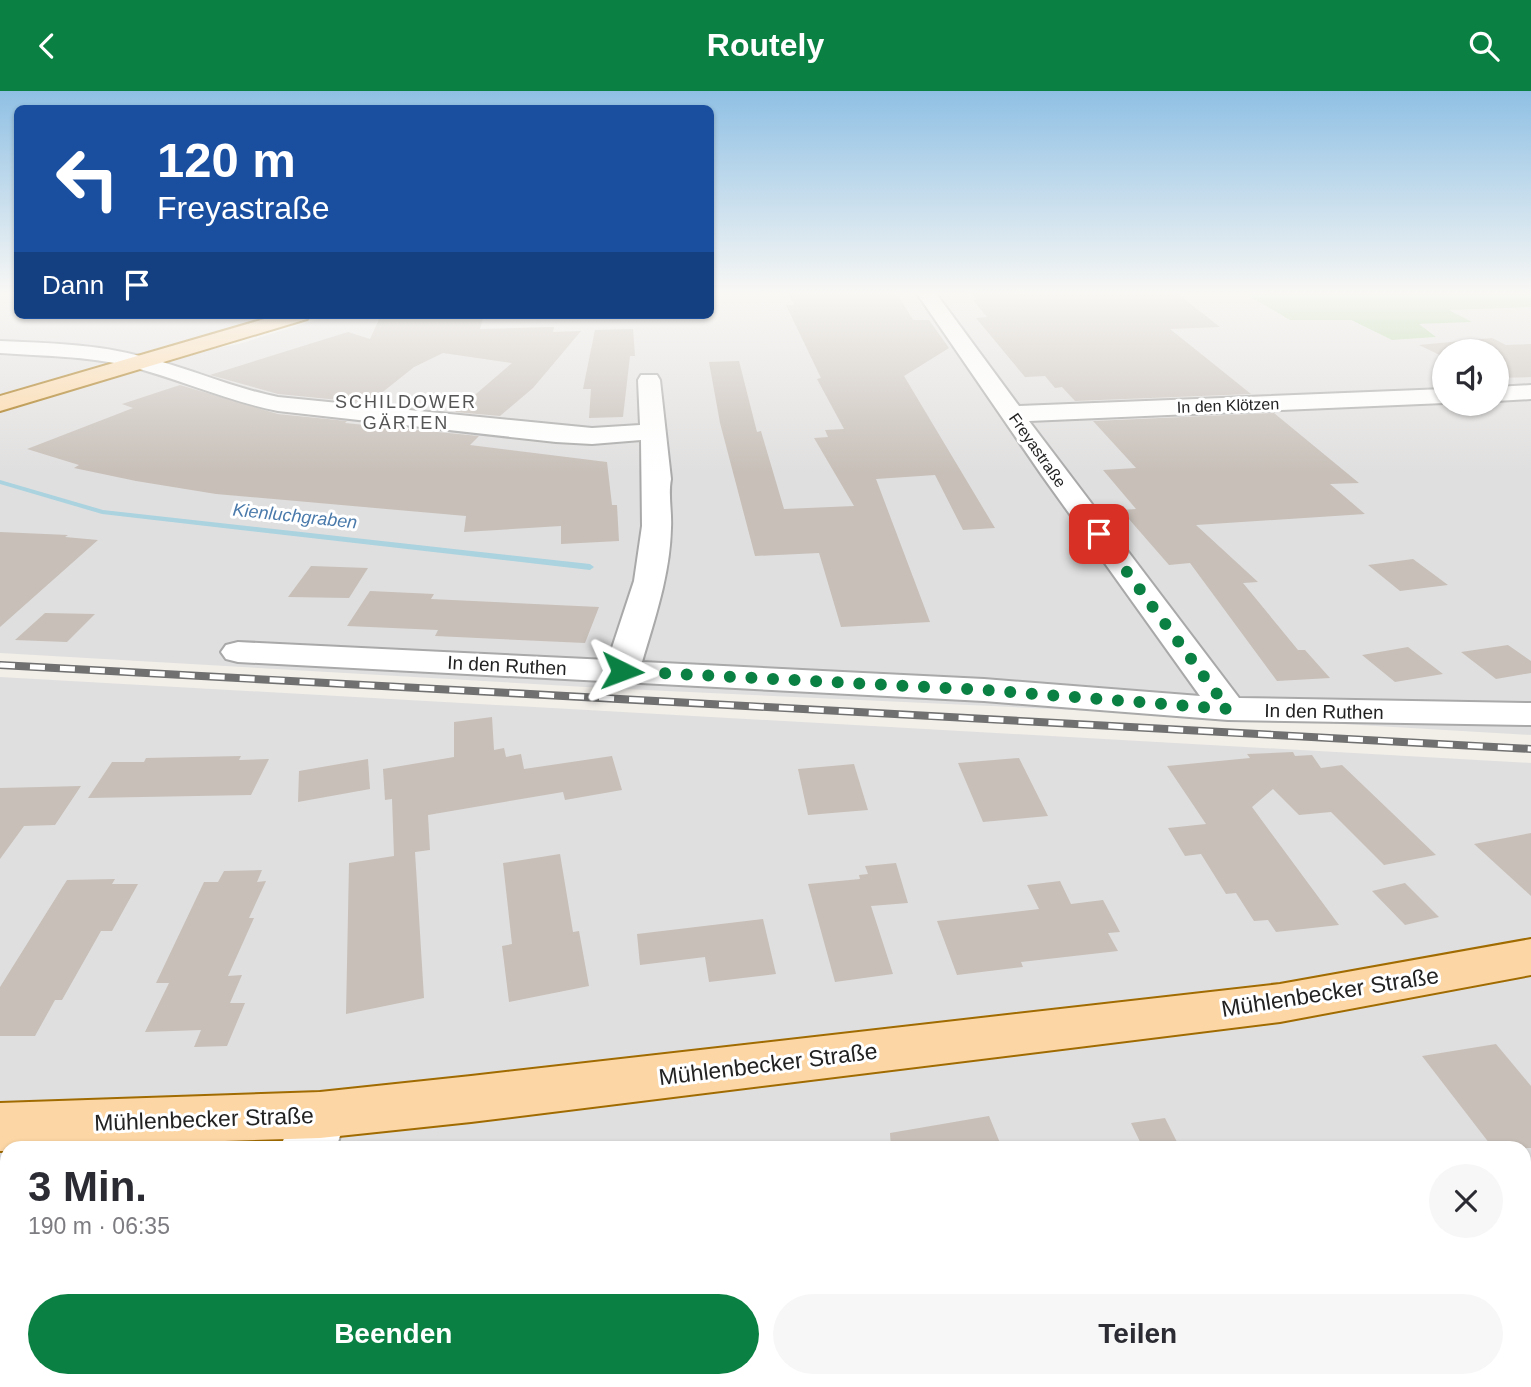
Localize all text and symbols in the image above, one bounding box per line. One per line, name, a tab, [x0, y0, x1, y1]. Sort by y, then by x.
icon: back	[28, 27, 66, 65]
text: Routely	[707, 27, 824, 63]
icon: search	[1465, 27, 1503, 65]
icon: left	[42, 133, 133, 224]
text: 120 m	[157, 133, 296, 187]
text: Freyastraße	[157, 190, 329, 226]
icon: arrive	[118, 266, 156, 304]
text: Dann	[42, 270, 104, 300]
map controls	[1432, 339, 1509, 416]
button: sound	[1432, 339, 1509, 416]
district label: SCHILDOWER GÄRTEN	[335, 392, 477, 433]
street label: In den Klötzen	[1177, 395, 1279, 416]
street label: Freyastraße	[1006, 410, 1069, 491]
water label: Kienluchgraben	[232, 500, 358, 532]
pin	[1069, 504, 1129, 564]
icon: arrive	[1080, 515, 1118, 553]
position arrow	[585, 634, 659, 708]
street label: In den Ruthen	[447, 652, 567, 679]
street label: In den Ruthen	[1264, 700, 1384, 723]
street label: Mühlenbecker Straße	[1219, 962, 1441, 1022]
street label: Mühlenbecker Straße	[657, 1038, 879, 1090]
street label: Mühlenbecker Straße	[94, 1102, 314, 1136]
text: 3 Min.	[28, 1163, 147, 1210]
button: close	[1429, 1164, 1503, 1238]
text: 190 m · 06:35	[28, 1213, 170, 1239]
button: Beenden	[28, 1294, 759, 1374]
button: Teilen	[773, 1294, 1503, 1374]

